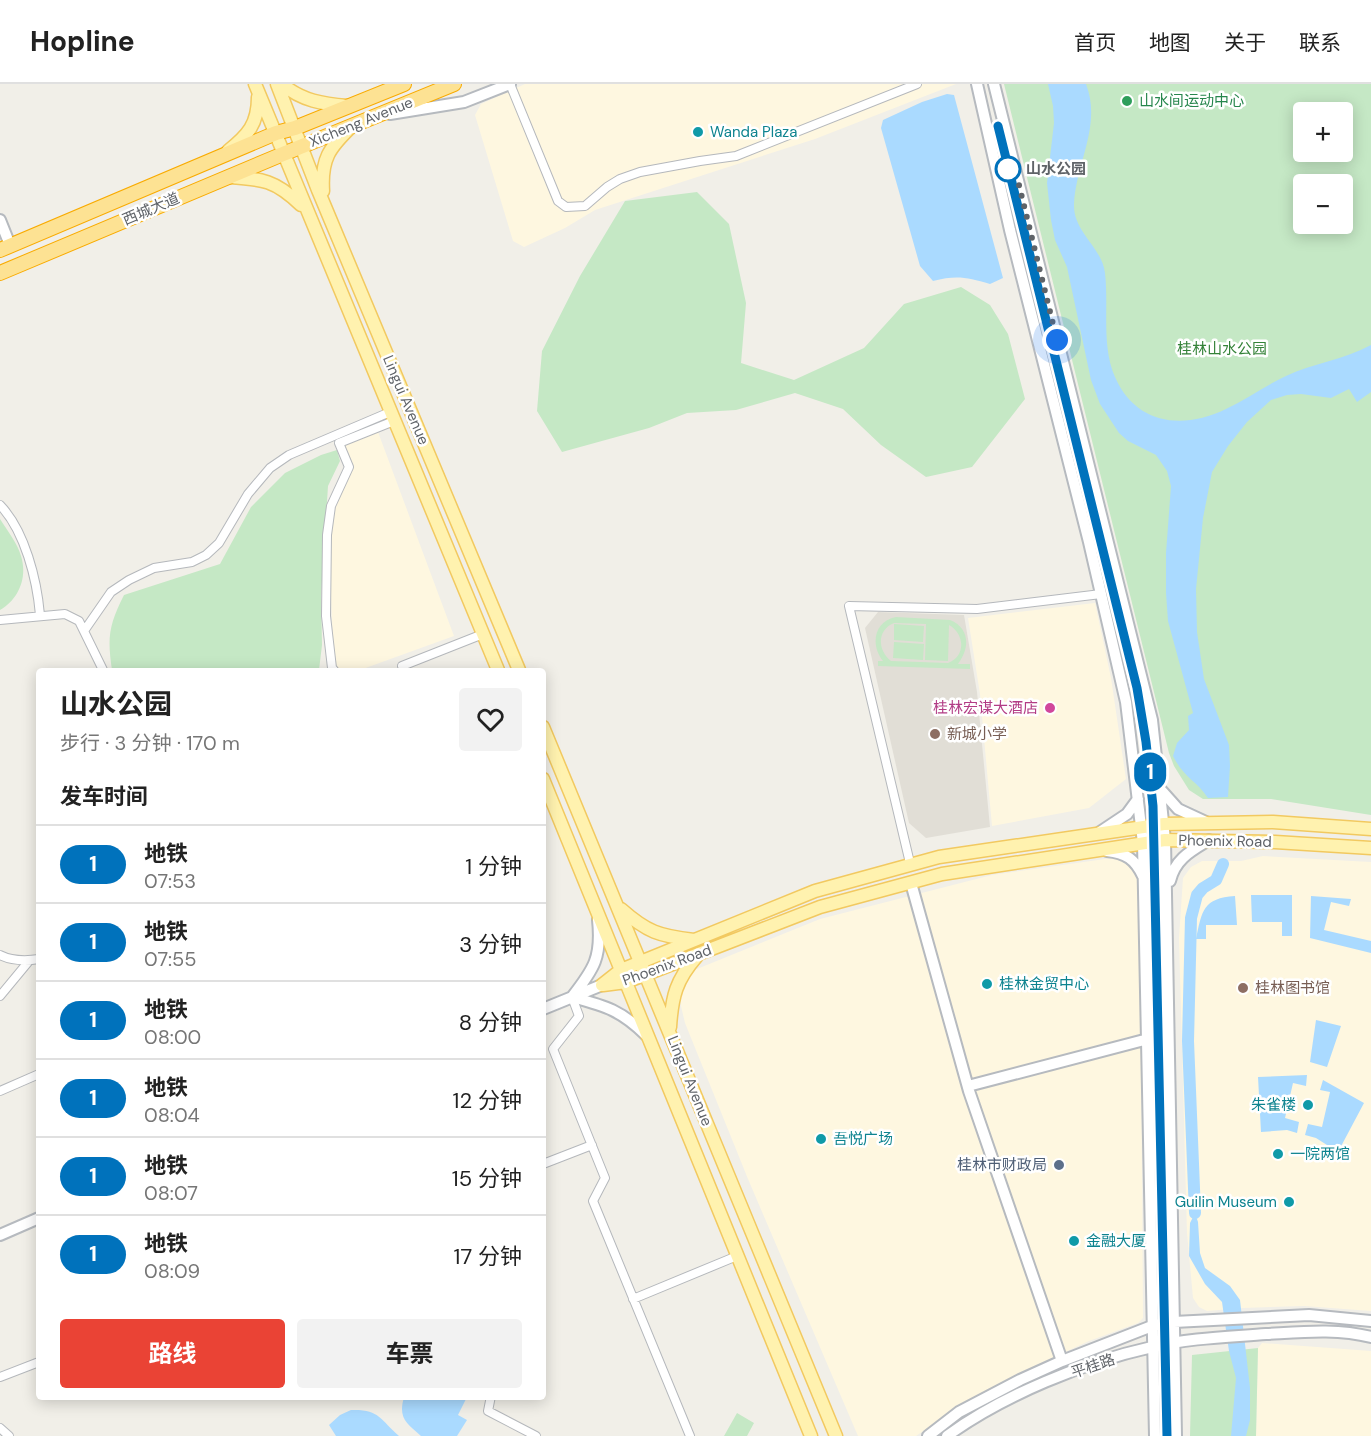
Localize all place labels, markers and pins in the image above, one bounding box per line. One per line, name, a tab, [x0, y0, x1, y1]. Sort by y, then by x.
place label: 山水间运动中心	[1139, 91, 1244, 111]
marker: 山水间运动中心	[1120, 94, 1134, 108]
place label: Wanda Plaza	[710, 122, 797, 142]
marker: Wanda Plaza	[691, 125, 705, 139]
marker: 山水公园	[995, 156, 1021, 182]
place label: 山水公园	[1026, 159, 1086, 179]
place label: 桂林宏谋大酒店	[933, 698, 1038, 718]
marker: 桂林宏谋大酒店	[1043, 701, 1057, 715]
place label: 新城小学	[947, 724, 1007, 744]
marker: 新城小学	[928, 727, 942, 741]
place label: 桂林金贸中心	[999, 974, 1089, 994]
marker: 桂林金贸中心	[980, 977, 994, 991]
place label: 桂林图书馆	[1255, 978, 1330, 998]
marker: 桂林图书馆	[1236, 981, 1250, 995]
place label: 朱雀楼	[1251, 1095, 1296, 1115]
marker: 朱雀楼	[1301, 1098, 1315, 1112]
place label: 吾悦广场	[833, 1129, 893, 1149]
marker: 吾悦广场	[814, 1132, 828, 1146]
place label: 一院两馆	[1290, 1144, 1350, 1164]
marker: 一院两馆	[1271, 1147, 1285, 1161]
place label: 桂林市财政局	[957, 1155, 1047, 1175]
marker: 桂林市财政局	[1052, 1158, 1066, 1172]
place label: Guilin Museum	[1175, 1192, 1277, 1212]
marker: Guilin Museum	[1282, 1195, 1296, 1209]
place label: 金融大厦	[1086, 1231, 1146, 1251]
marker: 金融大厦	[1067, 1234, 1081, 1248]

